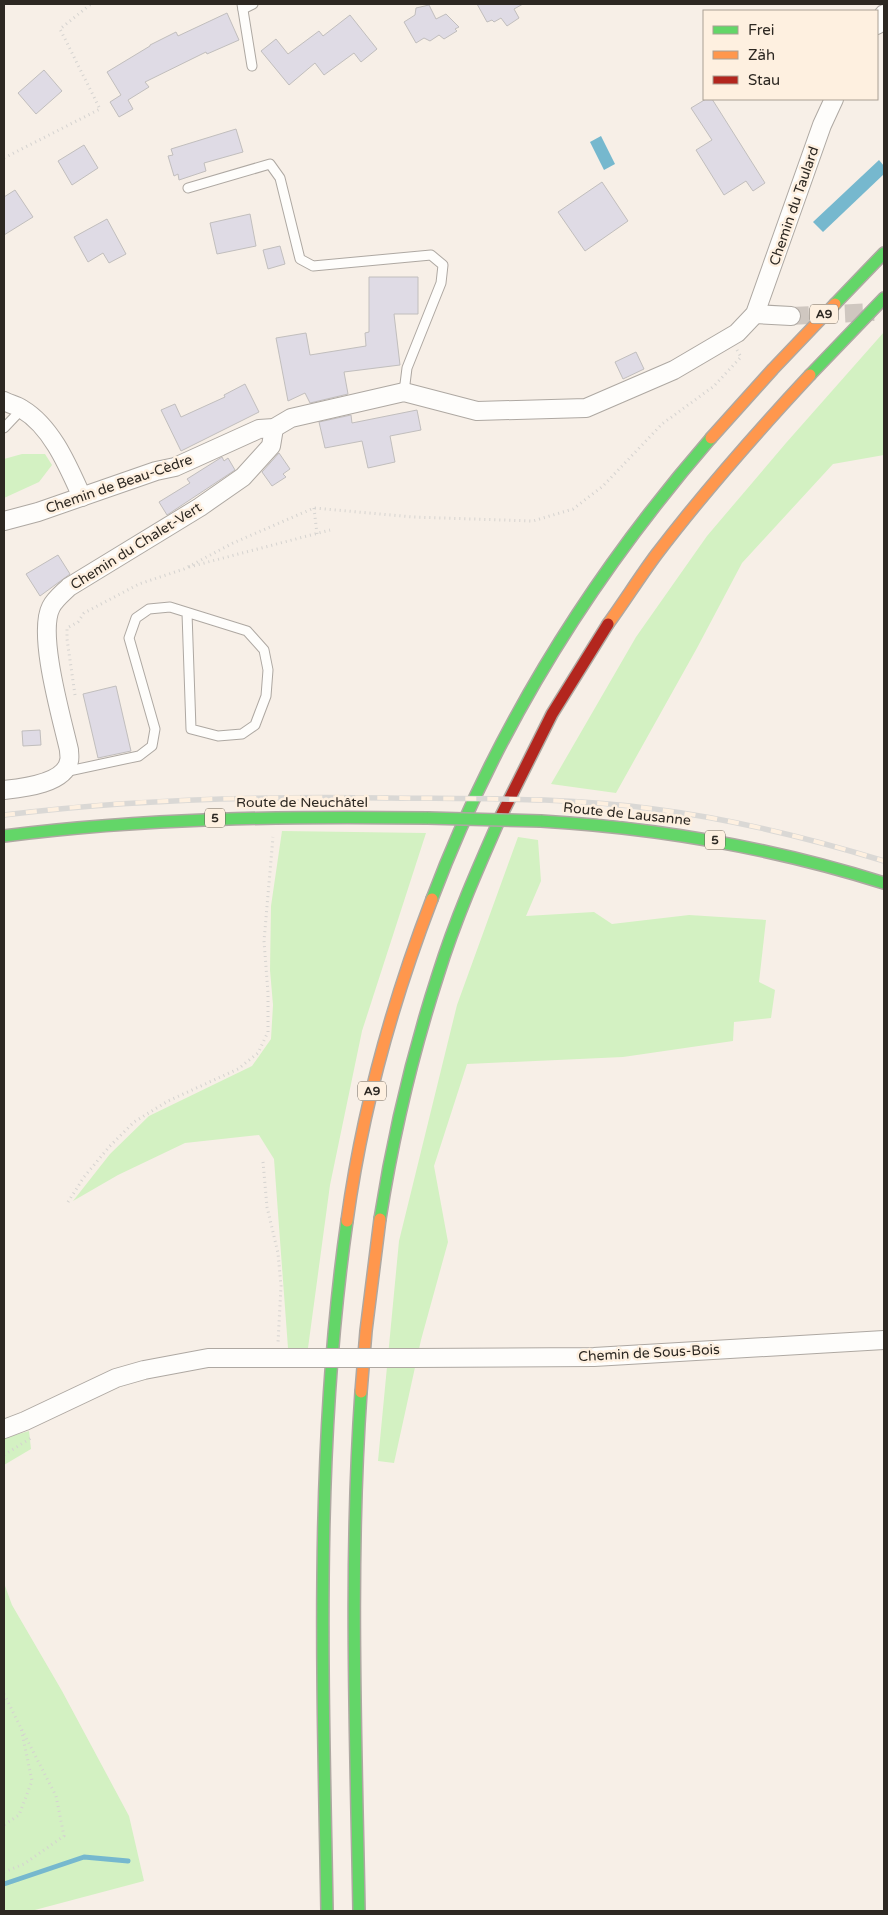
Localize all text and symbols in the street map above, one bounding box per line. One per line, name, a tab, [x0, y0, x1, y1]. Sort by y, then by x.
legend	[703, 10, 878, 100]
text: Frei	[748, 21, 774, 39]
text: Zäh	[748, 46, 775, 64]
text: Stau	[748, 71, 780, 89]
street label: Chemin du Taulard	[766, 144, 822, 268]
road number: A9	[810, 304, 838, 324]
street label: Chemin de Beau-Cèdre	[43, 451, 195, 517]
street label: Chemin du Chalet-Vert	[67, 498, 205, 593]
street label: Route de Neuchâtel	[236, 794, 368, 811]
street label: Route de Lausanne	[562, 799, 692, 829]
road number: 5	[205, 808, 225, 828]
road number: 5	[705, 830, 725, 850]
road number: A9	[358, 1082, 386, 1100]
street label: Chemin de Sous-Bois	[578, 1341, 720, 1365]

